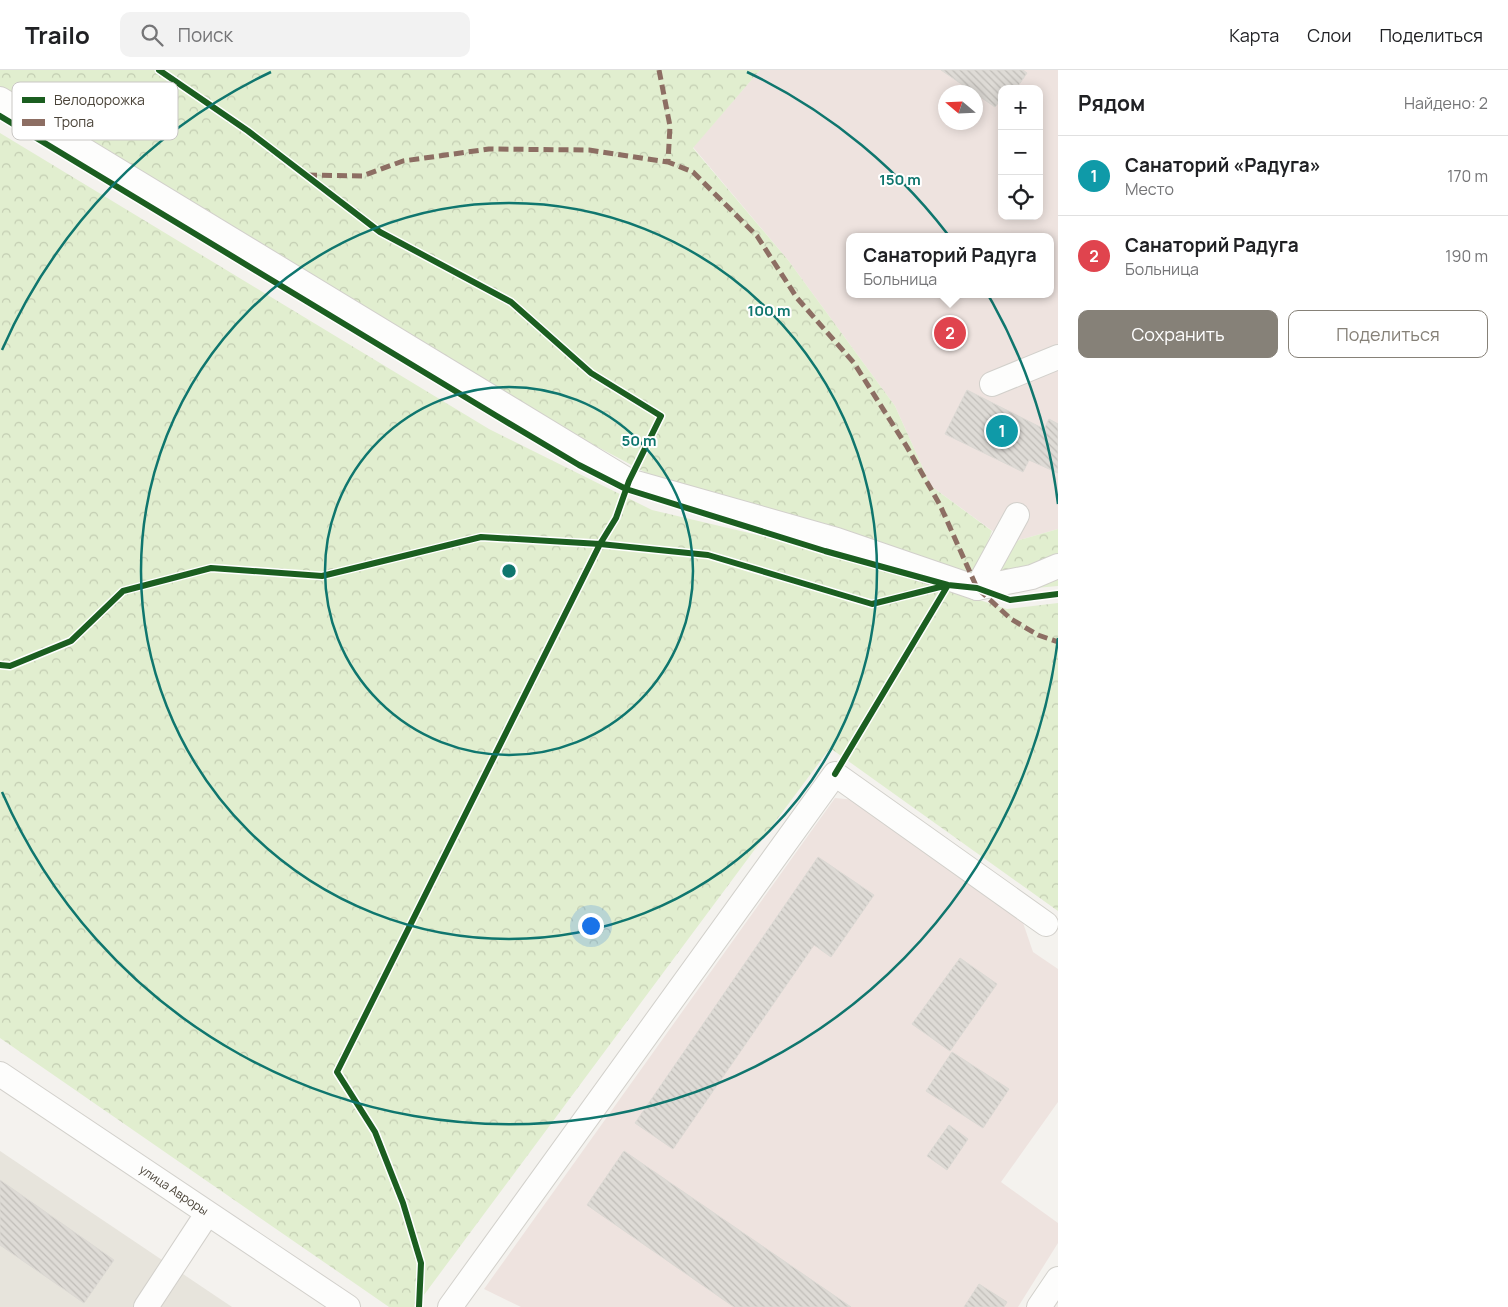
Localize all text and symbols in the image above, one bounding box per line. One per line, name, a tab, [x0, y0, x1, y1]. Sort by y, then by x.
search box	[120, 12, 470, 57]
text: Trailo	[25, 18, 90, 51]
icon: search	[138, 21, 166, 49]
text: Поиск	[178, 22, 233, 48]
text: Карта	[1229, 23, 1279, 47]
text: Слои	[1307, 23, 1351, 47]
text: Поделиться	[1379, 23, 1483, 47]
legend	[12, 82, 178, 140]
north arrow	[938, 85, 983, 130]
map controls	[998, 85, 1043, 220]
button: +	[998, 85, 1043, 130]
text: Рядом	[1078, 89, 1145, 117]
text: Велодорожка	[54, 90, 145, 109]
text: Найдено: 2	[1404, 92, 1488, 114]
text: Тропа	[54, 112, 94, 131]
button: −	[998, 130, 1043, 175]
text: Санаторий «Радуга»	[1125, 152, 1321, 178]
text: 1	[1090, 165, 1098, 187]
text: 170 m	[1447, 165, 1488, 187]
text: 150 m	[879, 169, 921, 190]
button: locate	[998, 175, 1043, 220]
text: Место	[1125, 178, 1174, 200]
text: Санаторий Радуга	[1125, 232, 1299, 258]
popup	[846, 233, 1054, 298]
text: Санаторий Радуга	[863, 242, 1037, 268]
text: 2	[1089, 245, 1099, 267]
text: 190 m	[1445, 245, 1488, 267]
text: Больница	[1125, 258, 1199, 280]
text: Больница	[863, 268, 937, 290]
text: 100 m	[748, 300, 790, 321]
button: Сохранить	[1078, 310, 1278, 358]
button: Поделиться	[1288, 310, 1488, 358]
pin: 2	[934, 314, 966, 352]
pin: 1	[986, 412, 1018, 450]
text: 50 m	[621, 430, 657, 451]
centre of rings	[500, 562, 518, 580]
your location	[578, 913, 604, 939]
street label: улица Авроры	[136, 1161, 212, 1219]

